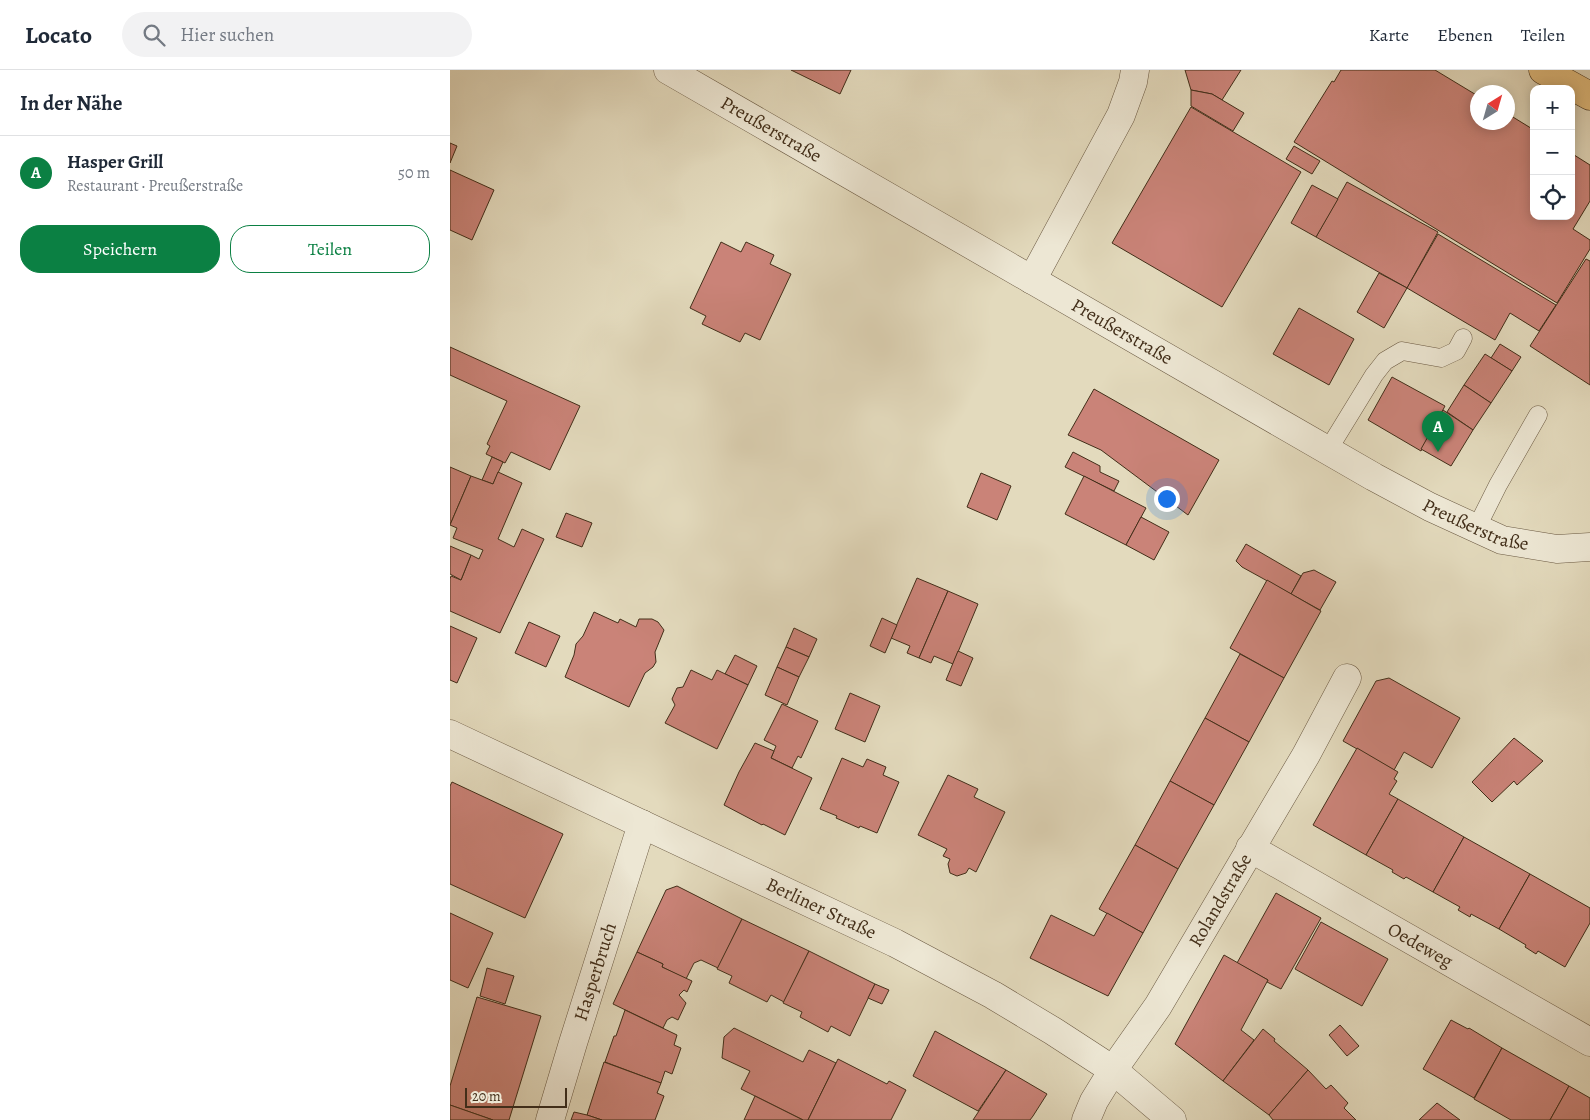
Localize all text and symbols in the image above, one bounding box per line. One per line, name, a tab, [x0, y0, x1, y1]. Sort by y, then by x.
search box	[122, 12, 472, 57]
text: Locato	[25, 19, 92, 51]
icon: search	[140, 21, 168, 49]
text: Hier suchen	[180, 22, 274, 48]
text: Karte	[1369, 23, 1409, 47]
text: Ebenen	[1437, 23, 1493, 47]
text: Teilen	[1521, 23, 1565, 47]
north arrow	[1470, 85, 1515, 130]
map controls	[1530, 85, 1575, 220]
button: +	[1530, 85, 1575, 130]
text: In der Nähe	[20, 89, 122, 117]
street label: Preußerstraße	[716, 90, 826, 169]
button: −	[1530, 130, 1575, 175]
text: Hasper Grill	[67, 149, 163, 175]
text: A	[31, 162, 41, 184]
text: 50 m	[398, 162, 430, 184]
text: Restaurant · Preußerstraße	[67, 175, 243, 197]
button: locate	[1530, 175, 1575, 220]
button: Speichern	[20, 225, 220, 273]
button: Teilen	[230, 225, 430, 273]
street label: Preußerstraße	[1067, 292, 1177, 371]
pin: A	[1422, 411, 1454, 452]
your location	[1154, 486, 1180, 512]
street label: Preußerstraße	[1418, 492, 1531, 557]
street label: Rolandstraße	[1183, 849, 1258, 952]
street label: Berliner Straße	[762, 871, 880, 945]
street label: Oedeweg	[1383, 916, 1458, 974]
street label: Hasperbruch	[568, 919, 623, 1024]
scale bar	[465, 1085, 568, 1108]
text: 20 m	[472, 1087, 501, 1106]

